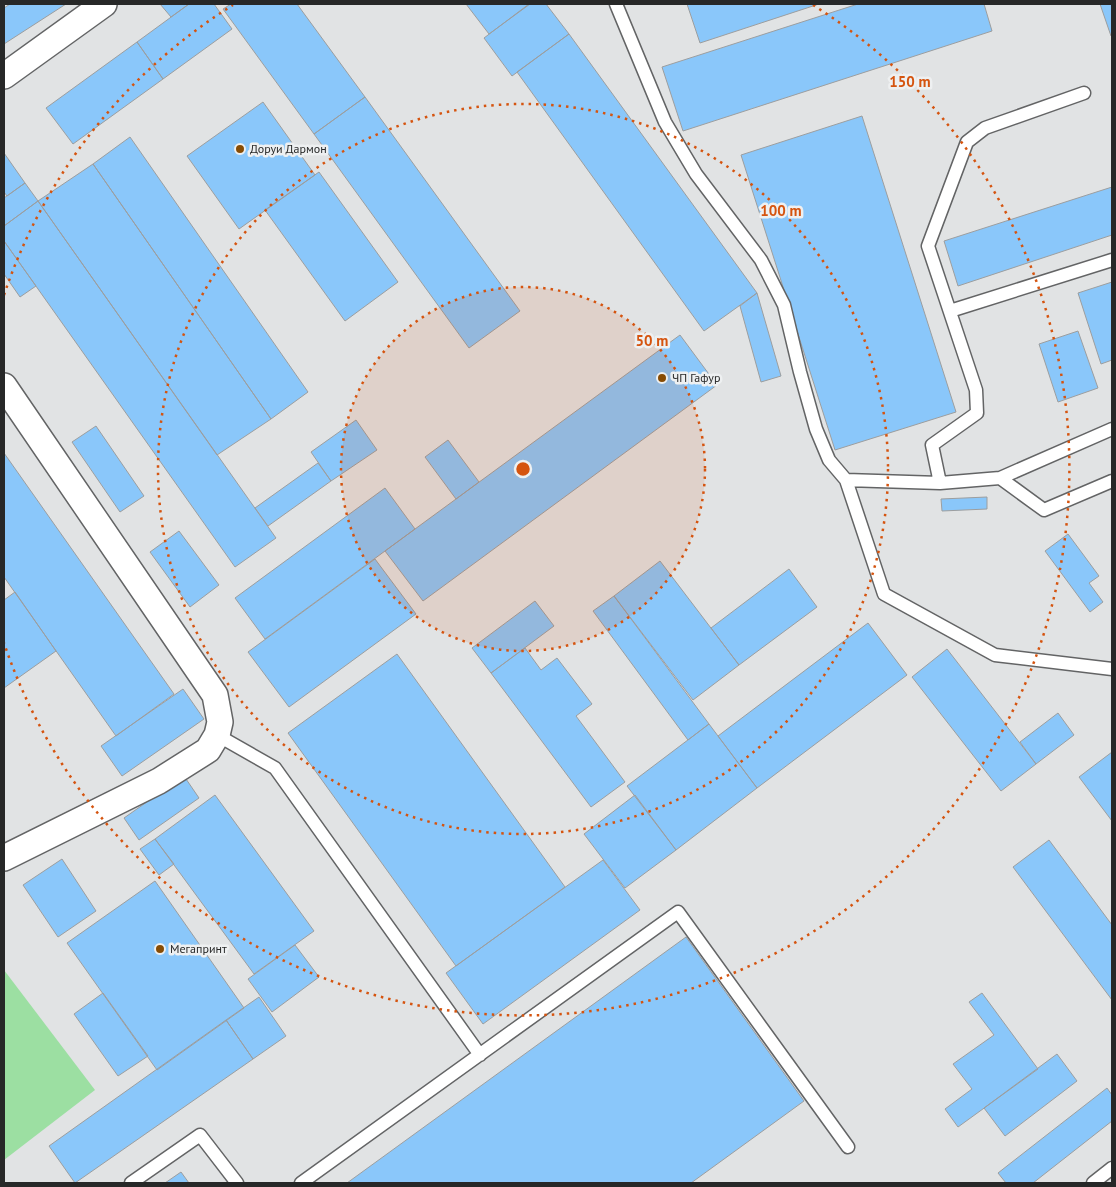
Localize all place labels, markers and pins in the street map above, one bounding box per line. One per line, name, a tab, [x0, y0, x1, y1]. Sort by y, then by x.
place label: Доруи Дармон	[250, 141, 327, 156]
marker: Доруи Дармон	[234, 143, 246, 155]
place label: ЧП Гафур	[672, 370, 720, 385]
marker: ЧП Гафур	[656, 372, 668, 384]
centre of rings	[514, 460, 532, 478]
place label: Мегапринт	[170, 941, 227, 956]
marker: Мегапринт	[154, 943, 166, 955]

